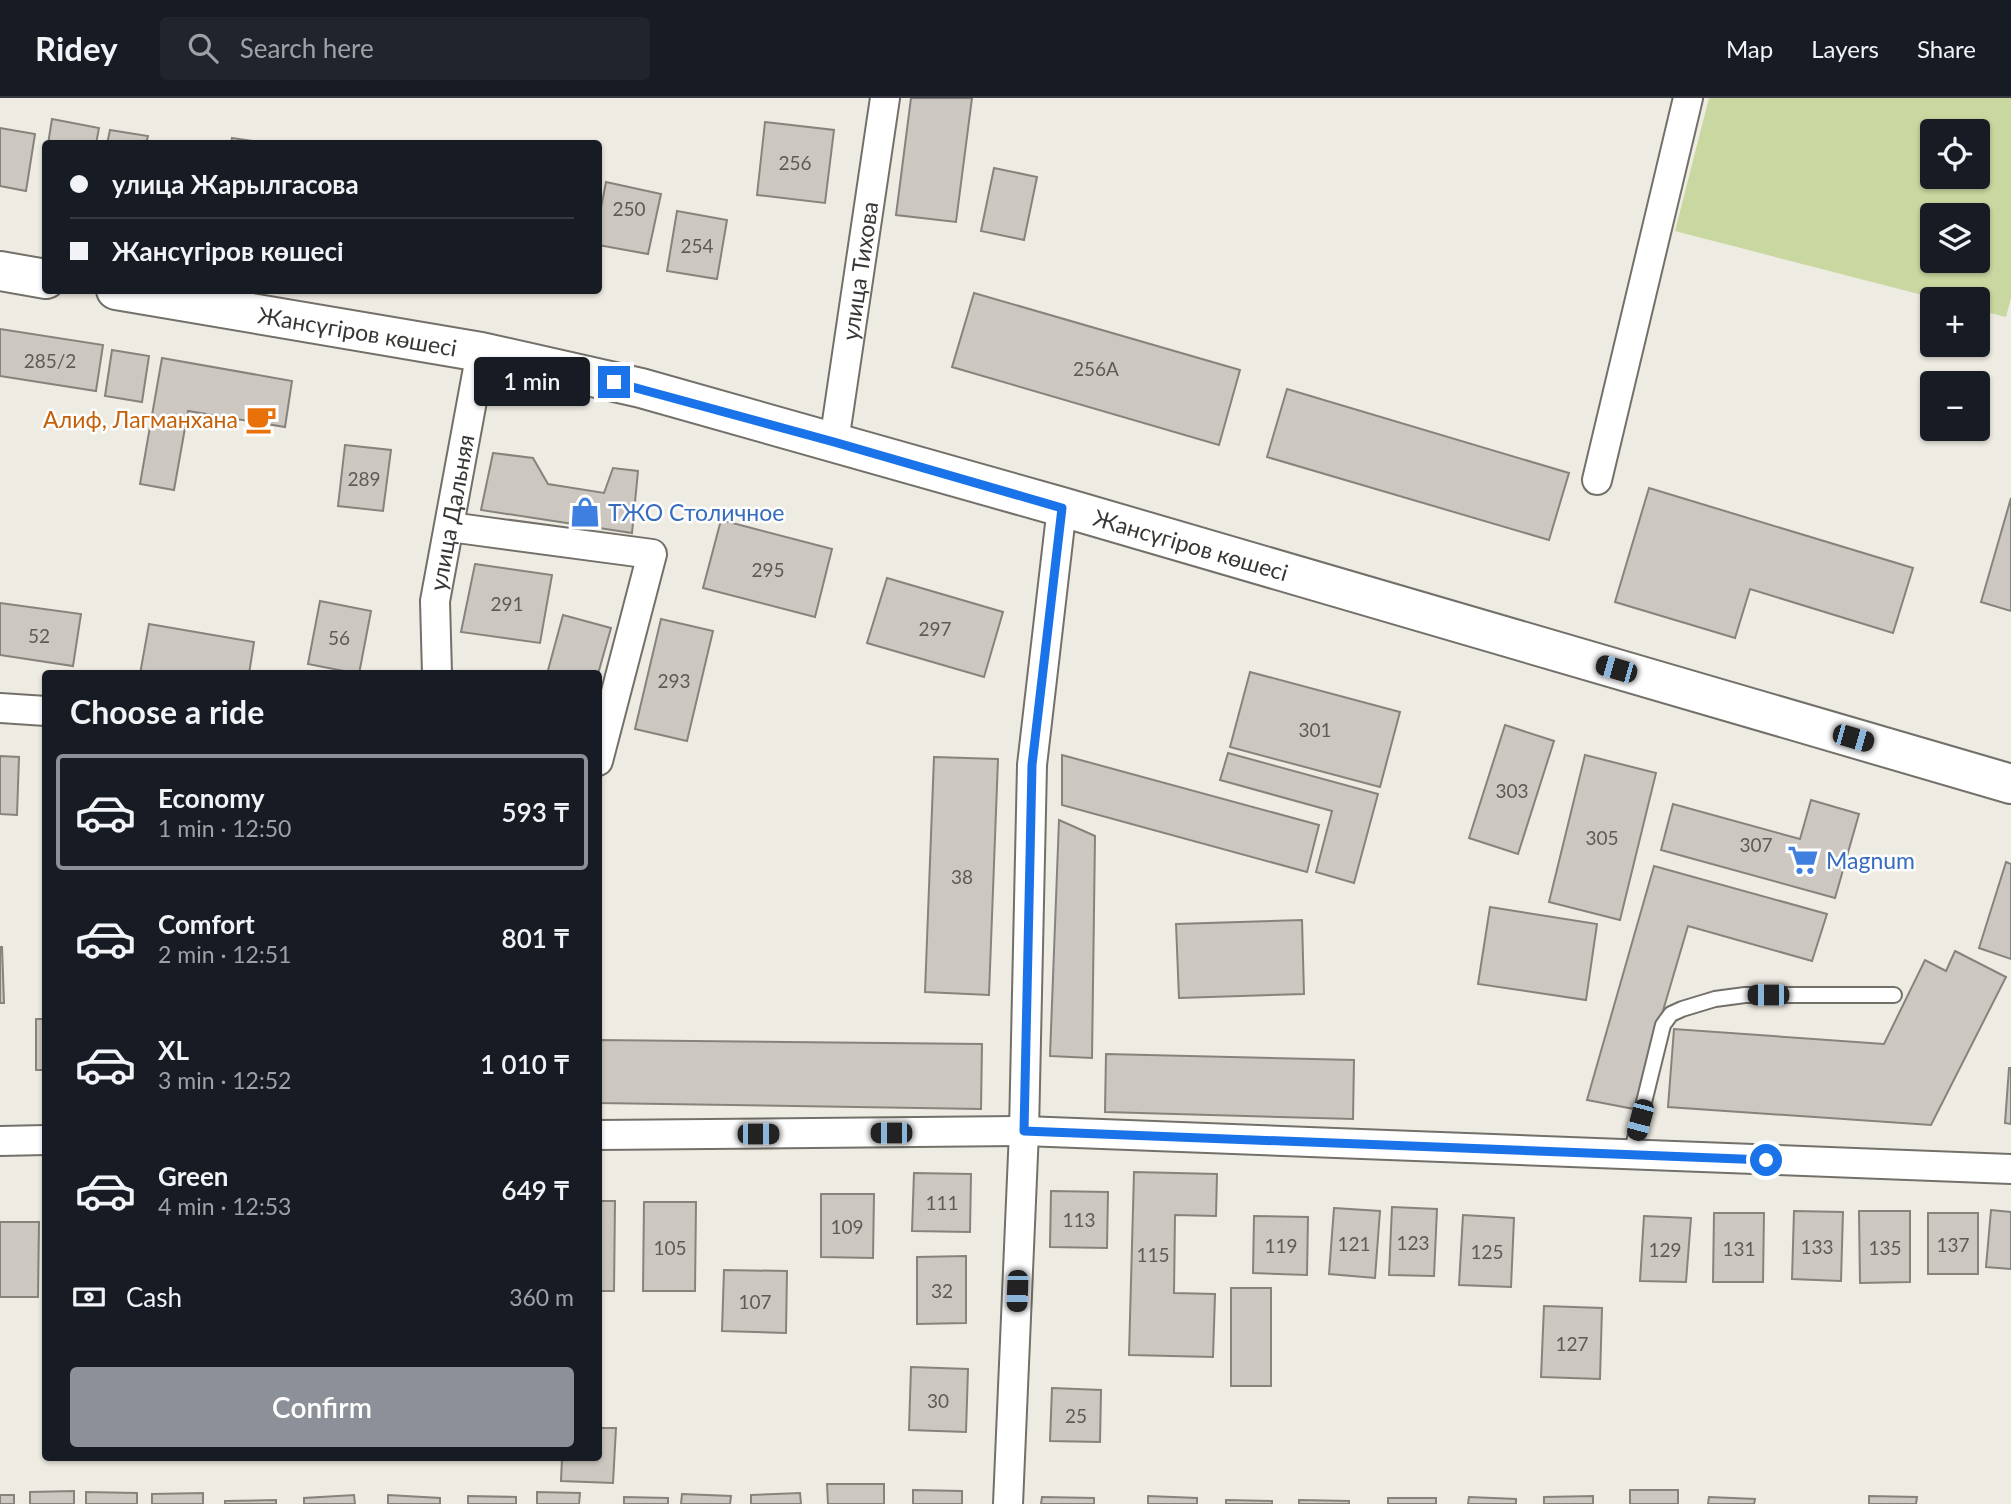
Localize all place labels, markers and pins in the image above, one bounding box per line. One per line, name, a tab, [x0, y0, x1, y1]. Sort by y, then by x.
cafe icon: Алиф, Лагманхана	[244, 402, 278, 436]
place label: Алиф, Лагманхана	[43, 405, 238, 433]
shop icon: ТЖО Столичное	[568, 495, 602, 529]
place label: ТЖО Столичное	[608, 498, 784, 526]
supermarket icon: Magnum	[1786, 843, 1820, 877]
place label: Magnum	[1826, 846, 1915, 874]

